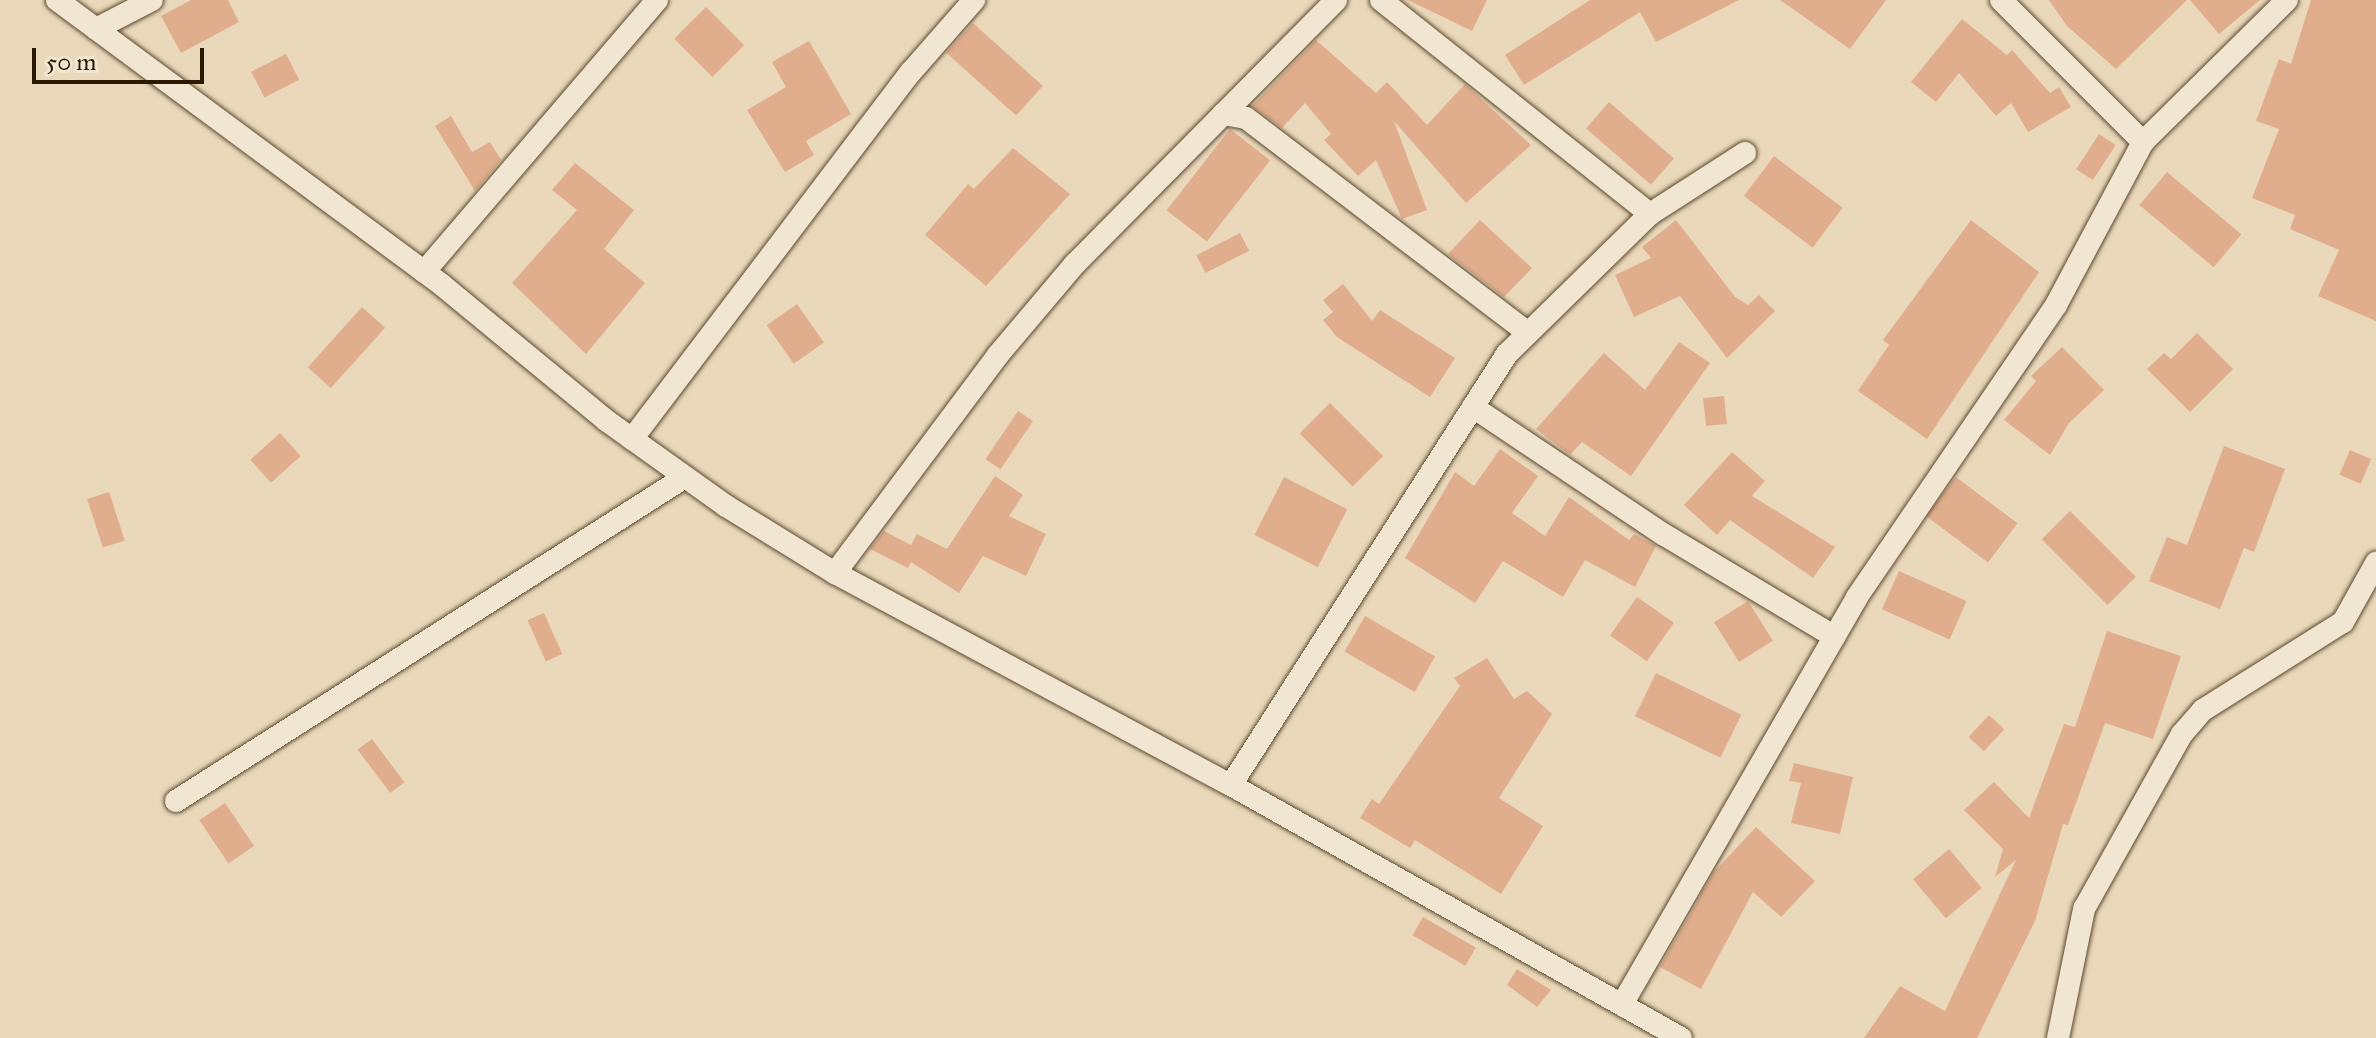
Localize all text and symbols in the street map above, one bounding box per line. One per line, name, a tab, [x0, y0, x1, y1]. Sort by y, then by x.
scale bar	[36, 32, 208, 82]
text: 50 m	[46, 47, 96, 77]

